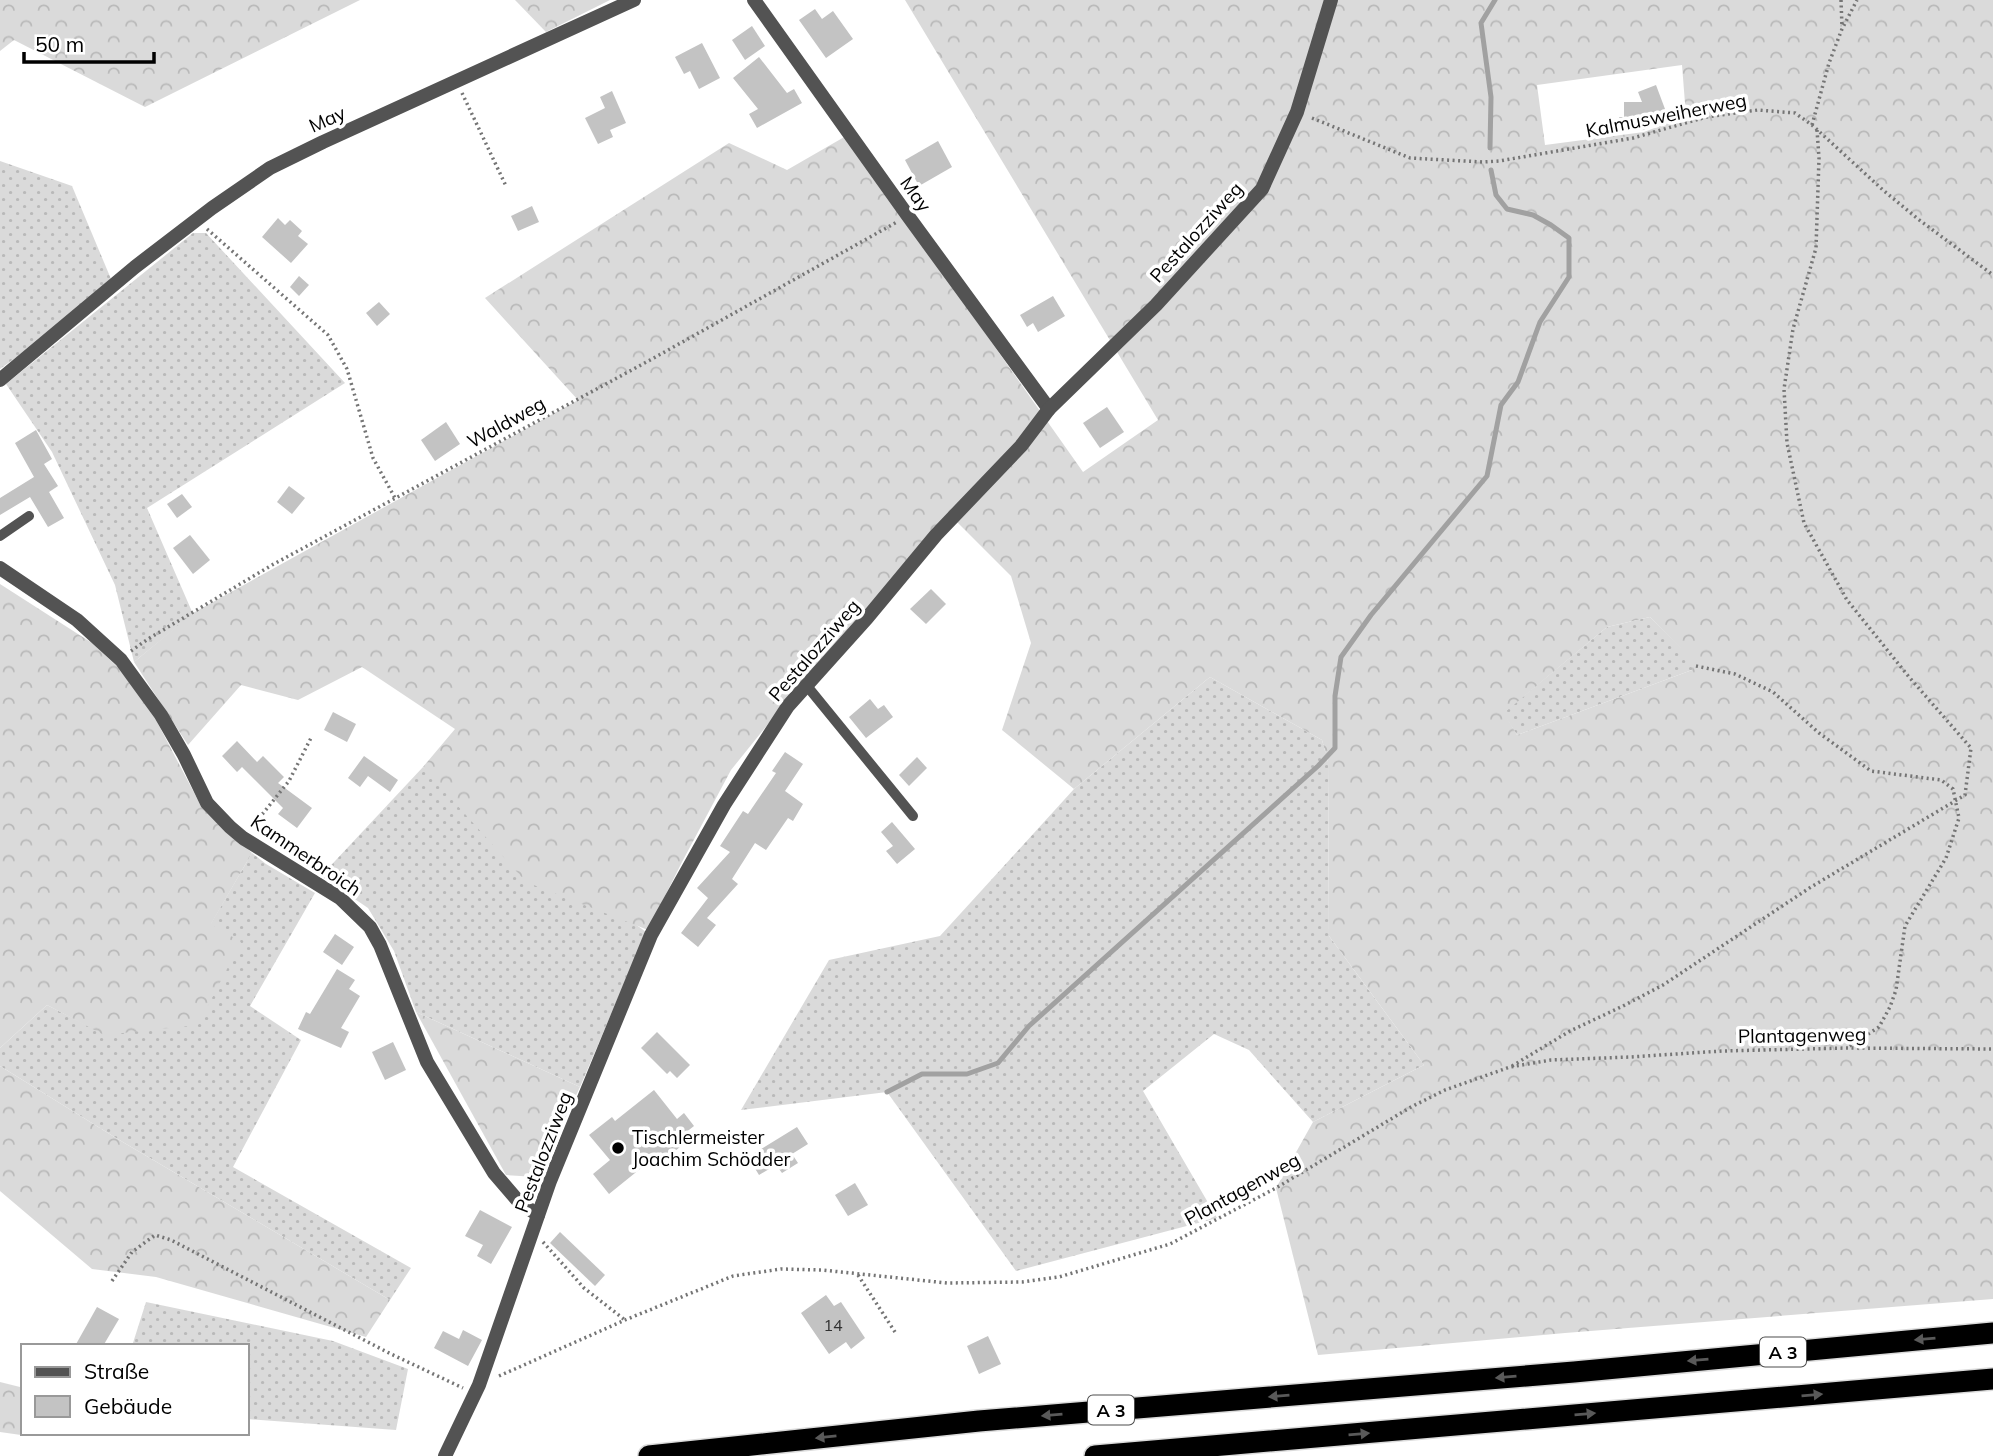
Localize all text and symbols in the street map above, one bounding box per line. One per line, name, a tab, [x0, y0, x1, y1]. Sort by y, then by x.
scale bar	[24, 21, 154, 65]
text: 50 m	[35, 31, 84, 57]
street label: Kalmusweiherweg	[1584, 88, 1748, 142]
street label: May	[305, 100, 349, 138]
street label: May	[895, 172, 937, 216]
street label: Pestalozziweg	[1144, 177, 1248, 287]
street label: Waldweg	[463, 391, 549, 453]
street label: Pestalozziweg	[763, 594, 865, 706]
street label: Kammerbroich	[246, 809, 366, 901]
street label: Plantagenweg	[1738, 1022, 1866, 1048]
street label: Pestalozziweg	[509, 1088, 577, 1216]
place label: Tischlermeister Joachim Schödder	[632, 1125, 791, 1171]
marker: Tischlermeister Joachim Schödder	[610, 1140, 626, 1156]
street label: Plantagenweg	[1180, 1147, 1304, 1231]
house number: 14	[823, 1315, 843, 1335]
one-way arrow	[1914, 1334, 1936, 1345]
road number: A 3	[1760, 1338, 1806, 1366]
legend	[21, 1344, 248, 1435]
one-way arrow	[1687, 1355, 1709, 1366]
text: Straße	[84, 1358, 149, 1384]
one-way arrow	[1495, 1372, 1517, 1383]
one-way arrow	[1801, 1389, 1823, 1400]
one-way arrow	[1268, 1391, 1290, 1402]
text: Gebäude	[84, 1393, 172, 1419]
road number: A 3	[1088, 1395, 1134, 1424]
one-way arrow	[1575, 1408, 1597, 1419]
one-way arrow	[1041, 1410, 1063, 1421]
one-way arrow	[1348, 1428, 1370, 1439]
one-way arrow	[815, 1432, 837, 1443]

